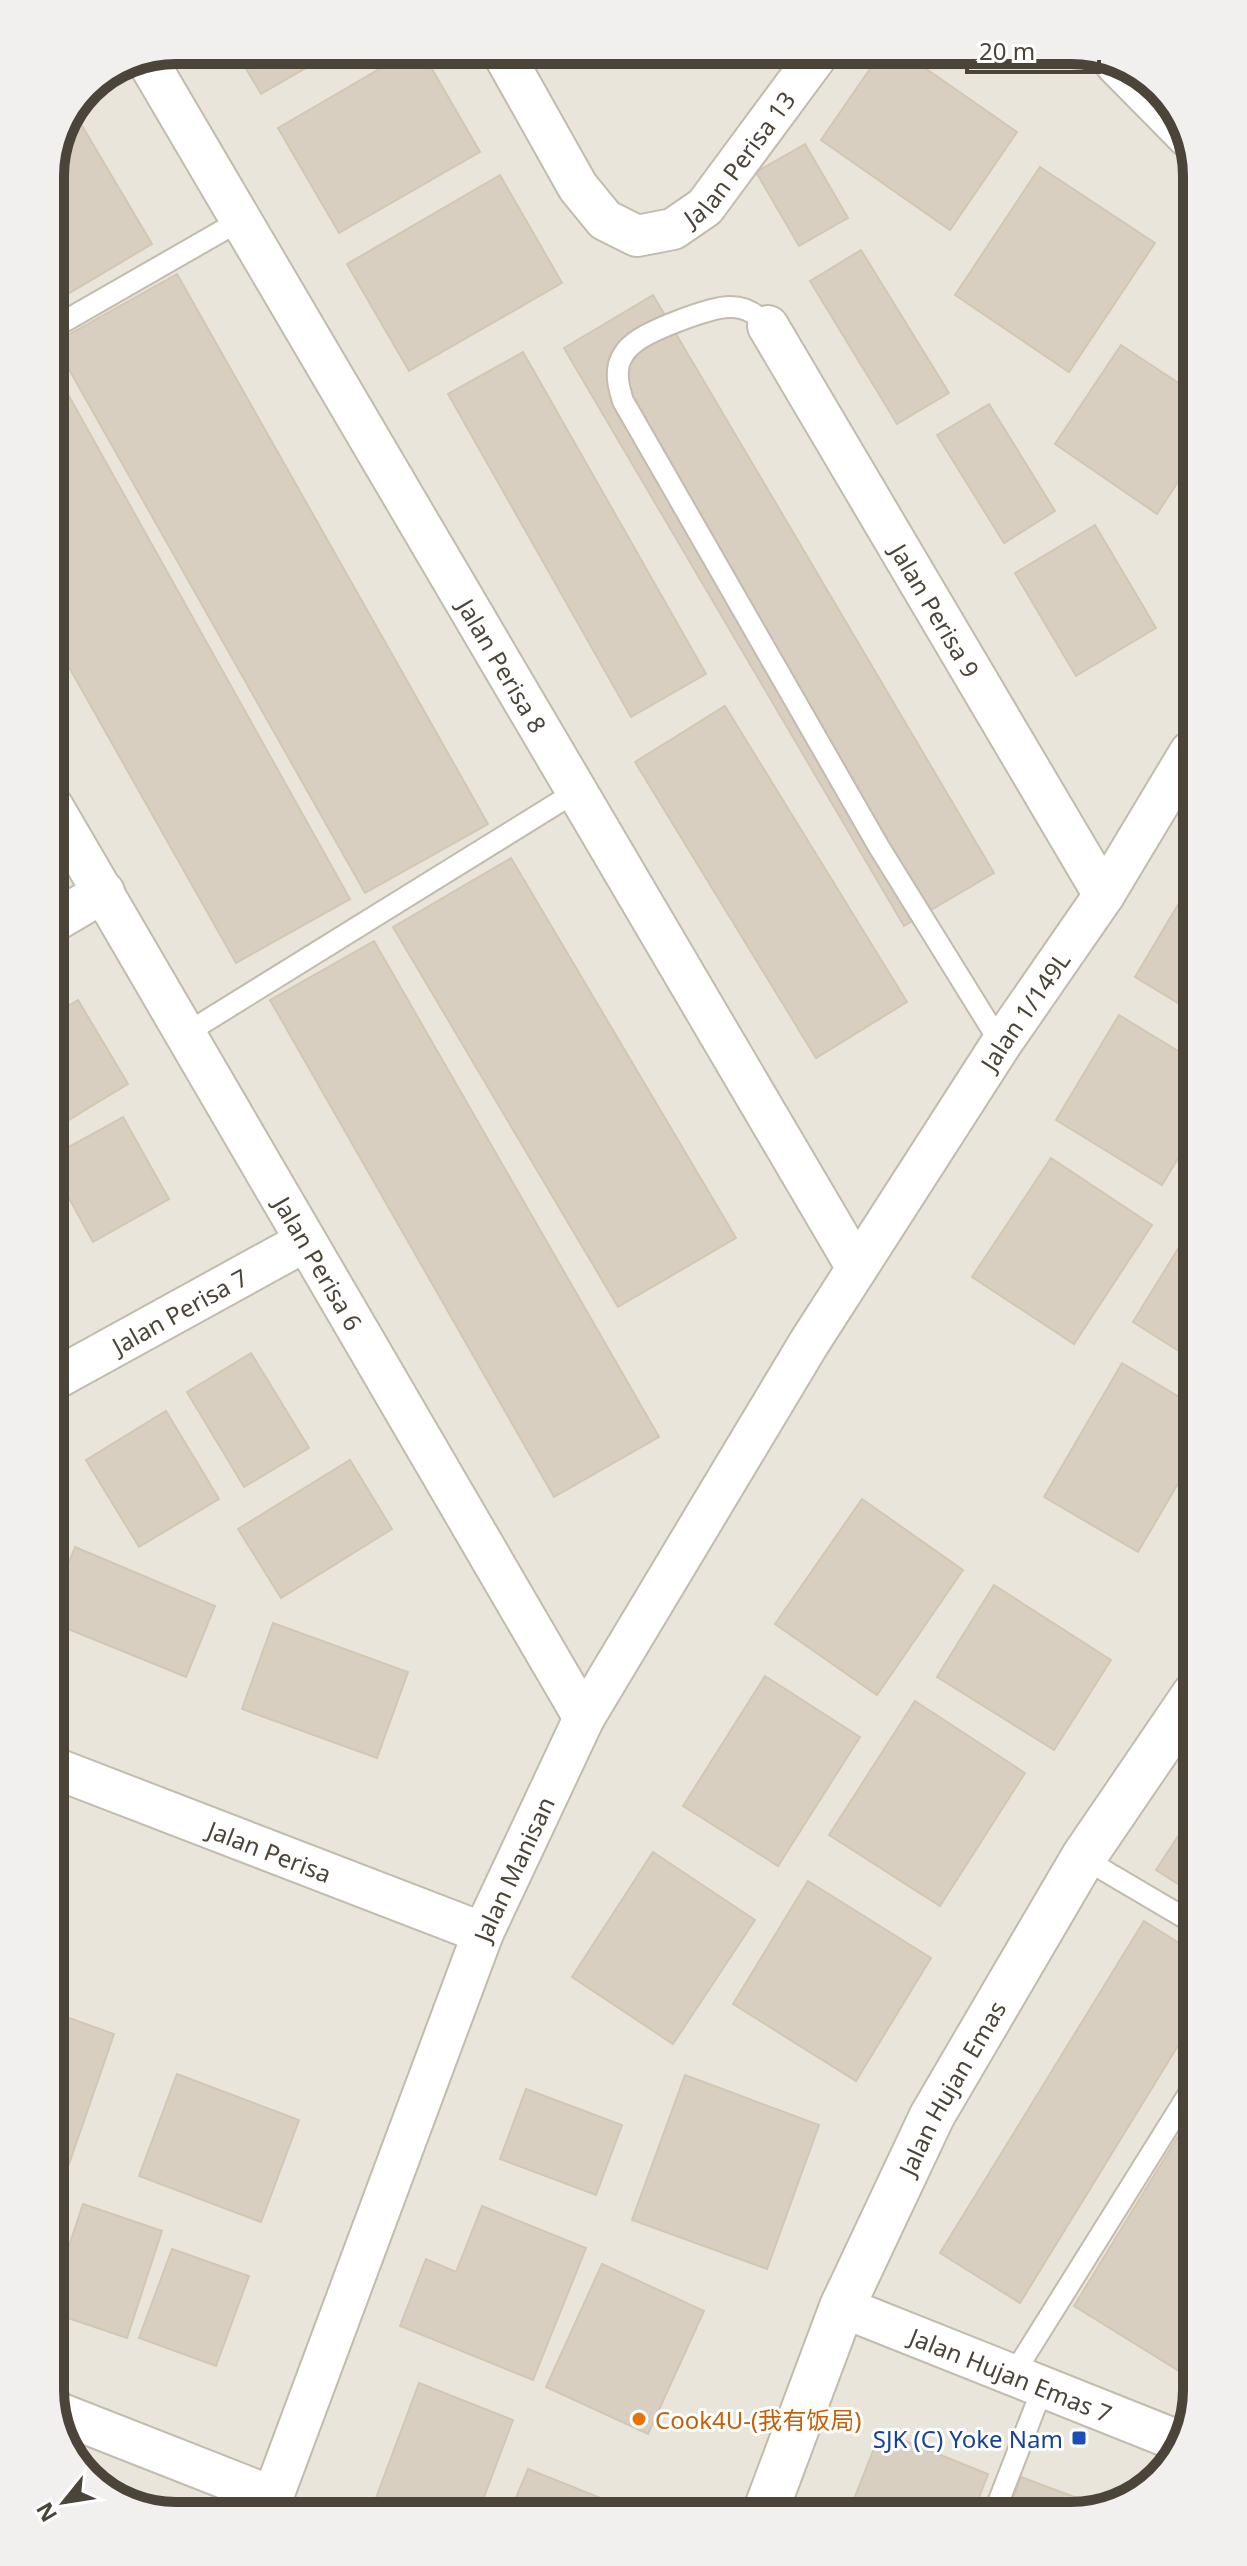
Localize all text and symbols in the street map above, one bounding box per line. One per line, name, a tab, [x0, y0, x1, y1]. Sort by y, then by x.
scale bar	[967, 24, 1099, 74]
text: 20 m	[979, 34, 1035, 67]
street label: Jalan Perisa 13	[675, 84, 802, 235]
street label: Jalan Perisa 9	[882, 535, 988, 683]
street label: Jalan Perisa 8	[450, 591, 555, 738]
street label: Jalan 1/149L	[971, 945, 1077, 1078]
street label: Jalan Perisa 6	[266, 1188, 371, 1336]
street label: Jalan Perisa 7	[104, 1260, 253, 1362]
street label: Jalan Manisan	[464, 1791, 561, 1948]
street label: Jalan Perisa	[201, 1811, 336, 1890]
street label: Jalan Hujan Emas	[889, 1994, 1013, 2182]
street label: Jalan Hujan Emas 7	[903, 2318, 1117, 2429]
place label: Cook4U-(我有饭局)	[655, 2403, 861, 2436]
marker: Cook4U-(我有饭局)	[630, 2410, 648, 2428]
place label: SJK (C) Yoke Nam	[873, 2422, 1063, 2455]
marker: SJK (C) Yoke Nam	[1070, 2429, 1088, 2447]
north arrow	[24, 2462, 104, 2542]
text: N	[28, 2497, 63, 2528]

